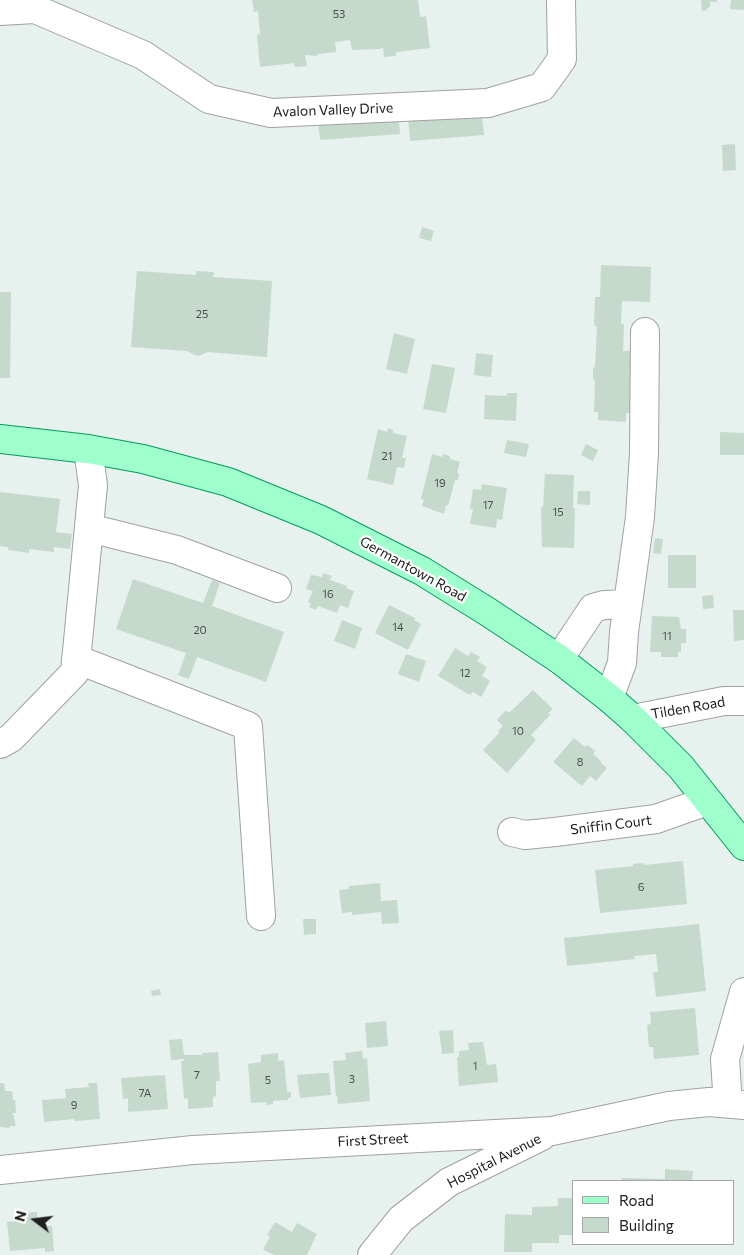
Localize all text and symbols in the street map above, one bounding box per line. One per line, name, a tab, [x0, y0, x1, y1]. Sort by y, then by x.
house number: 53	[333, 7, 345, 21]
street label: Avalon Valley Drive	[273, 100, 393, 120]
house number: 25	[196, 307, 208, 321]
house number: 21	[382, 449, 392, 463]
house number: 19	[434, 476, 446, 490]
house number: 17	[483, 498, 493, 512]
house number: 15	[552, 505, 564, 519]
street label: Germantown Road	[357, 533, 469, 605]
house number: 16	[322, 587, 334, 601]
house number: 14	[392, 620, 404, 634]
house number: 20	[193, 623, 207, 637]
house number: 11	[662, 629, 672, 643]
house number: 12	[460, 666, 470, 680]
street label: Tilden Road	[650, 693, 726, 723]
house number: 10	[512, 724, 524, 738]
house number: 8	[577, 755, 583, 769]
street label: Sniffin Court	[569, 812, 653, 838]
house number: 6	[638, 880, 644, 894]
house number: 1	[473, 1059, 477, 1073]
house number: 7	[194, 1068, 200, 1082]
house number: 3	[349, 1072, 355, 1086]
house number: 5	[265, 1073, 271, 1087]
house number: 7A	[139, 1086, 151, 1100]
house number: 9	[71, 1098, 77, 1112]
street label: First Street	[337, 1130, 409, 1150]
street label: Hospital Avenue	[444, 1130, 544, 1192]
legend	[572, 1180, 734, 1245]
text: Road	[619, 1191, 654, 1209]
north arrow	[10, 1195, 60, 1245]
text: N	[10, 1209, 30, 1223]
text: Building	[619, 1216, 674, 1234]

